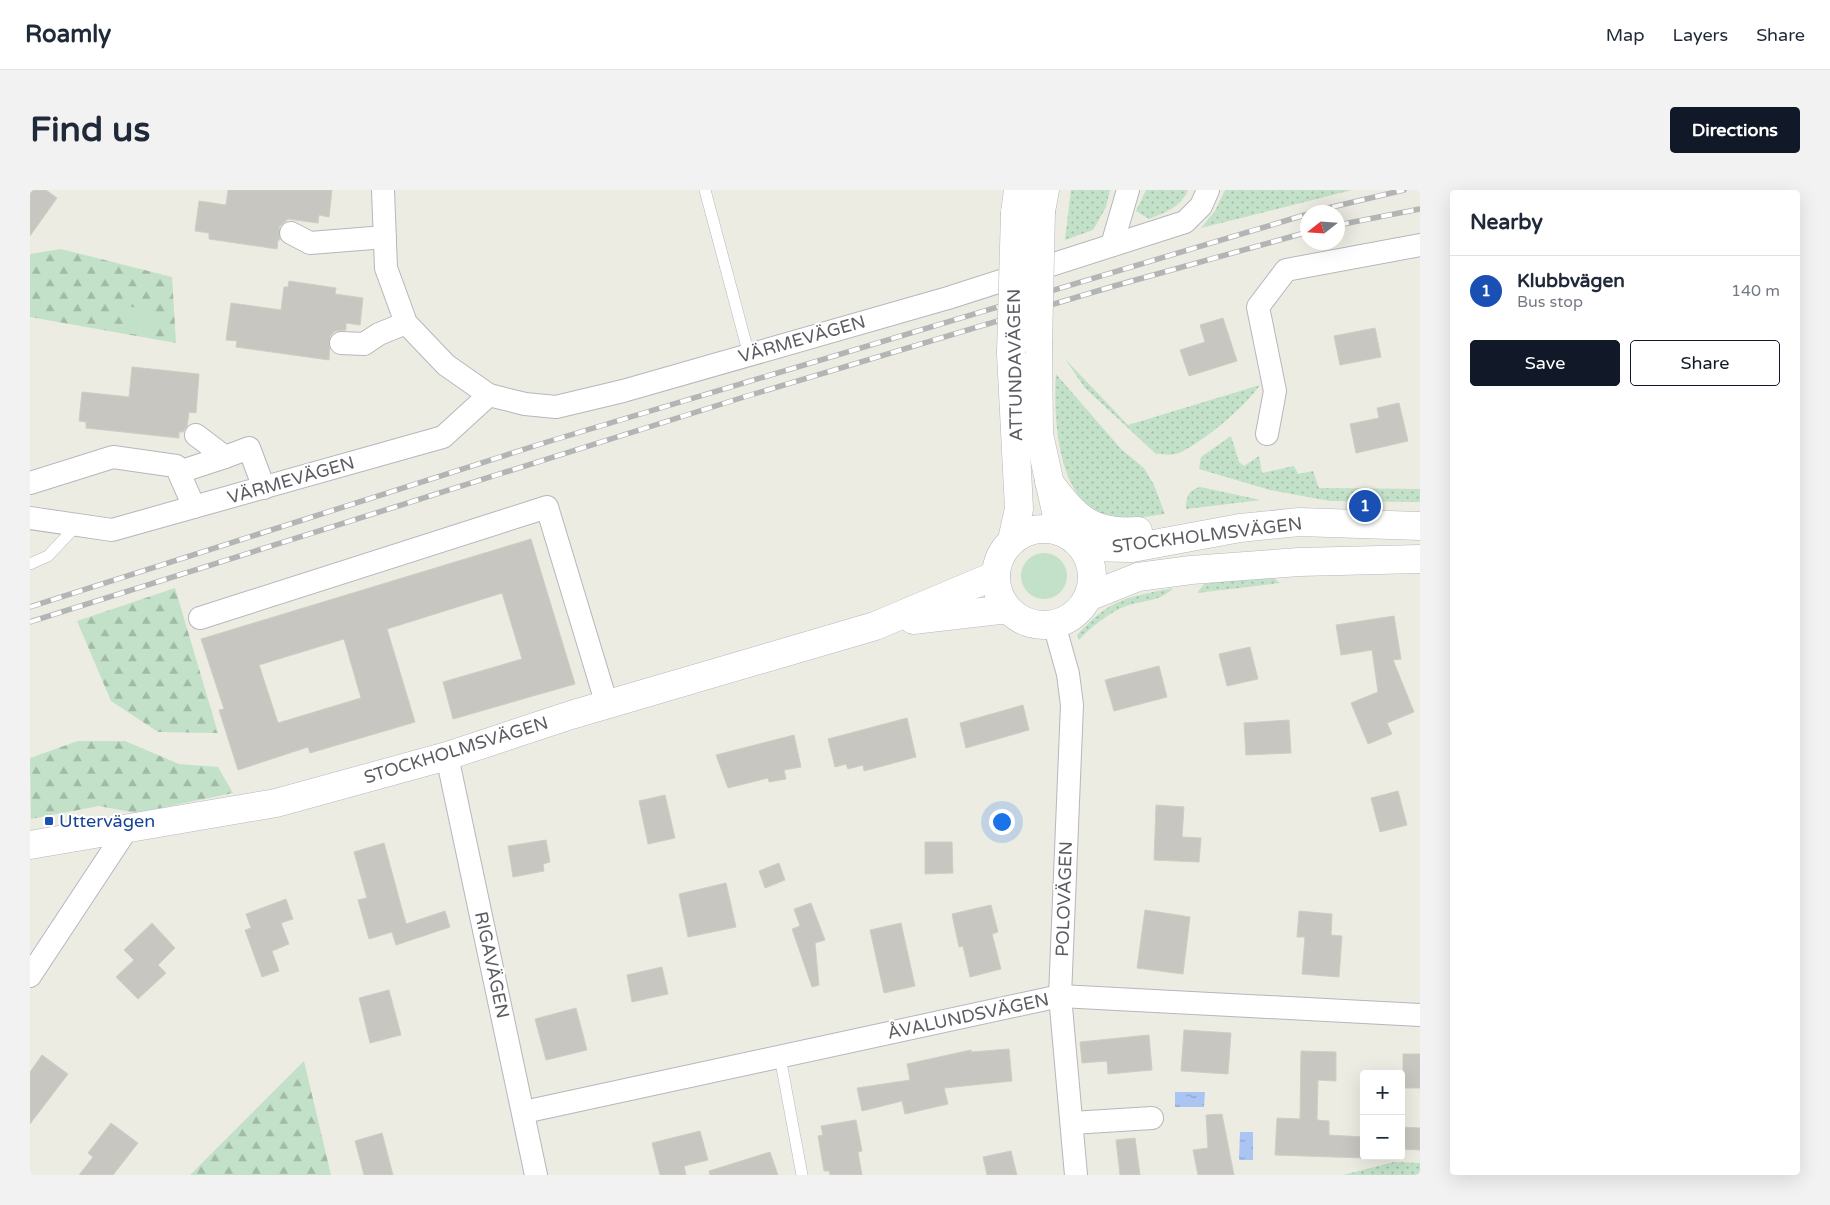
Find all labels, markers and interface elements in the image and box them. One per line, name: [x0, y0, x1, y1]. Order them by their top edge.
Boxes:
text: Roamly: [25, 20, 111, 49]
text: Map: [1606, 24, 1645, 46]
text: Layers: [1673, 24, 1728, 46]
text: Share: [1756, 24, 1805, 46]
button: Directions: [1670, 107, 1800, 153]
text: Find us: [30, 109, 150, 151]
north arrow: [1300, 205, 1345, 250]
text: Nearby: [1470, 210, 1543, 235]
text: Klubbvägen: [1517, 270, 1625, 292]
text: 1: [1481, 281, 1491, 301]
text: 140 m: [1731, 281, 1780, 301]
street label: ATTUNDAVÄGEN: [1003, 288, 1027, 442]
text: Bus stop: [1517, 292, 1583, 312]
street label: VÄRMEVÄGEN: [736, 310, 868, 368]
button: Save: [1470, 340, 1620, 386]
button: Share: [1630, 340, 1780, 386]
street label: VÄRMEVÄGEN: [225, 451, 357, 509]
pin: 1: [1349, 487, 1381, 525]
street label: STOCKHOLMSVÄGEN: [1111, 512, 1303, 558]
street label: STOCKHOLMSVÄGEN: [361, 711, 551, 789]
your location: [989, 809, 1015, 835]
place label: Uttervägen: [59, 810, 155, 832]
marker: Uttervägen: [43, 815, 55, 827]
street label: POLOVÄGEN: [1051, 841, 1077, 957]
street label: RIGAVÄGEN: [470, 910, 514, 1020]
street label: ÅVALUNDSVÄGEN: [885, 988, 1051, 1044]
map controls: [1360, 1070, 1405, 1160]
button: +: [1360, 1070, 1405, 1115]
button: −: [1360, 1115, 1405, 1160]

